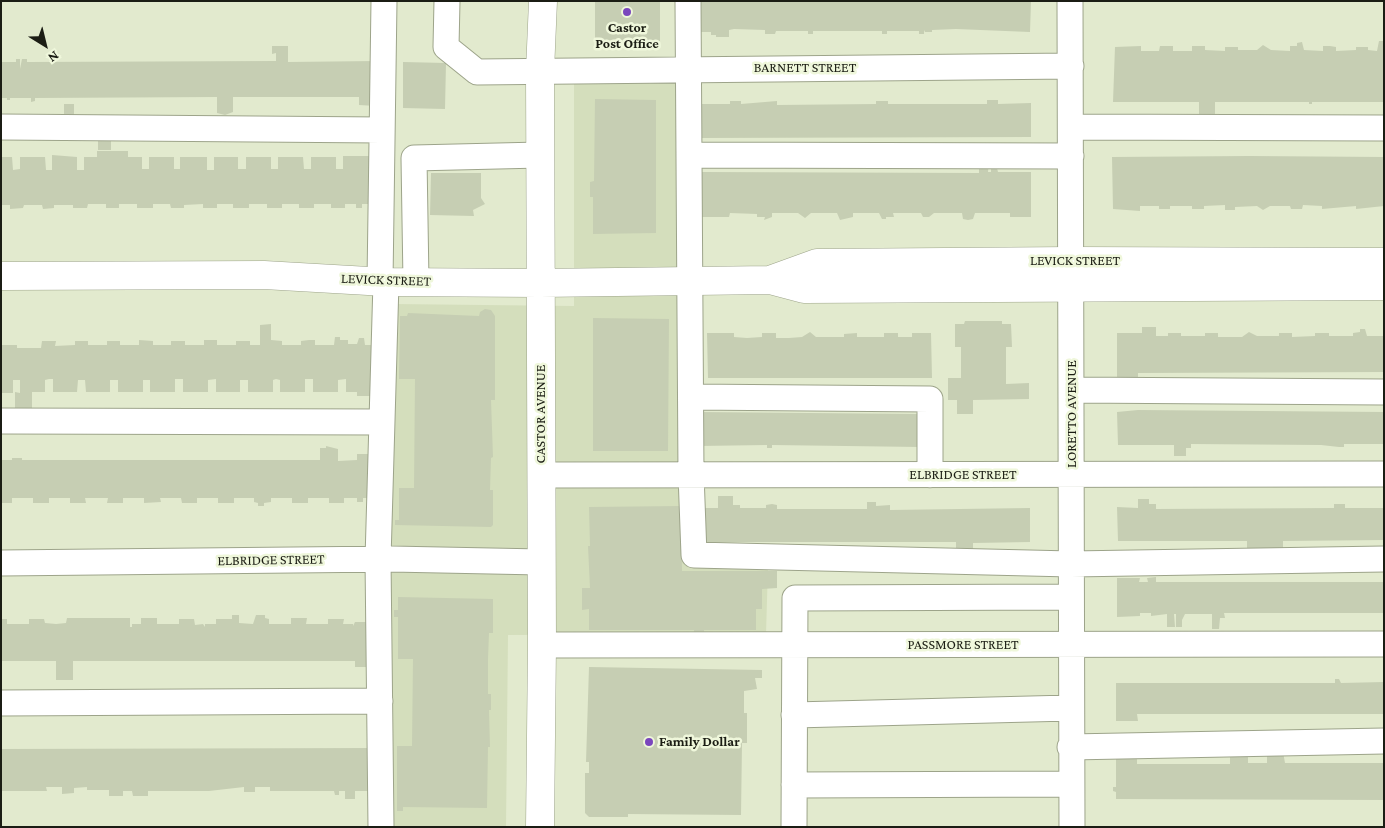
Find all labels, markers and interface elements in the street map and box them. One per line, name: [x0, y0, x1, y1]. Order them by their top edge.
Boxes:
marker: Castor Post Office: [621, 6, 633, 18]
north arrow: [20, 20, 70, 70]
place label: Castor Post Office: [595, 20, 659, 52]
text: N: [45, 48, 62, 66]
street label: BARNETT STREET: [754, 60, 856, 76]
street label: LEVICK STREET: [1030, 253, 1120, 269]
street label: LEVICK STREET: [341, 270, 431, 290]
street label: LORETTO AVENUE: [1064, 360, 1080, 468]
street label: CASTOR AVENUE: [533, 365, 549, 463]
street label: ELBRIDGE STREET: [909, 467, 1017, 483]
street label: ELBRIDGE STREET: [217, 551, 325, 569]
street label: PASSMORE STREET: [907, 637, 1019, 653]
place label: Family Dollar: [659, 734, 740, 750]
marker: Family Dollar: [643, 736, 655, 748]

